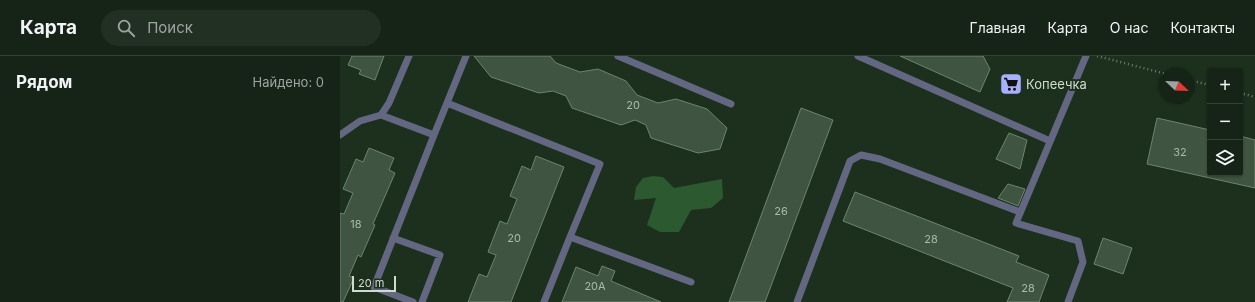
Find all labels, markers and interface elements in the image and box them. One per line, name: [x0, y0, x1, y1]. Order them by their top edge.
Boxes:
search box: [101, 10, 381, 46]
text: Карта: [20, 16, 77, 39]
icon: search: [115, 17, 137, 39]
text: Поиск: [147, 18, 193, 37]
text: Главная: [970, 19, 1025, 36]
text: Карта: [1047, 19, 1088, 36]
text: О нас: [1110, 19, 1148, 36]
text: Контакты: [1170, 19, 1235, 36]
north arrow: [1159, 68, 1195, 104]
map controls: [1207, 68, 1243, 176]
button: +: [1207, 68, 1243, 104]
supermarket icon: Копеечка: [998, 71, 1024, 97]
text: Рядом: [16, 72, 72, 92]
text: Найдено: 0: [253, 74, 324, 90]
place label: Копеечка: [1026, 76, 1087, 92]
house number: 20: [626, 98, 640, 112]
button: −: [1207, 104, 1243, 140]
button: layers: [1207, 140, 1243, 176]
house number: 32: [1173, 145, 1187, 159]
house number: 26: [774, 204, 788, 218]
house number: 18: [350, 217, 362, 231]
house number: 20: [507, 231, 521, 245]
house number: 28: [924, 232, 938, 246]
scale bar: [352, 274, 396, 293]
text: 20 m: [358, 276, 384, 290]
house number: 20А: [584, 279, 606, 293]
house number: 28: [1021, 281, 1035, 295]

